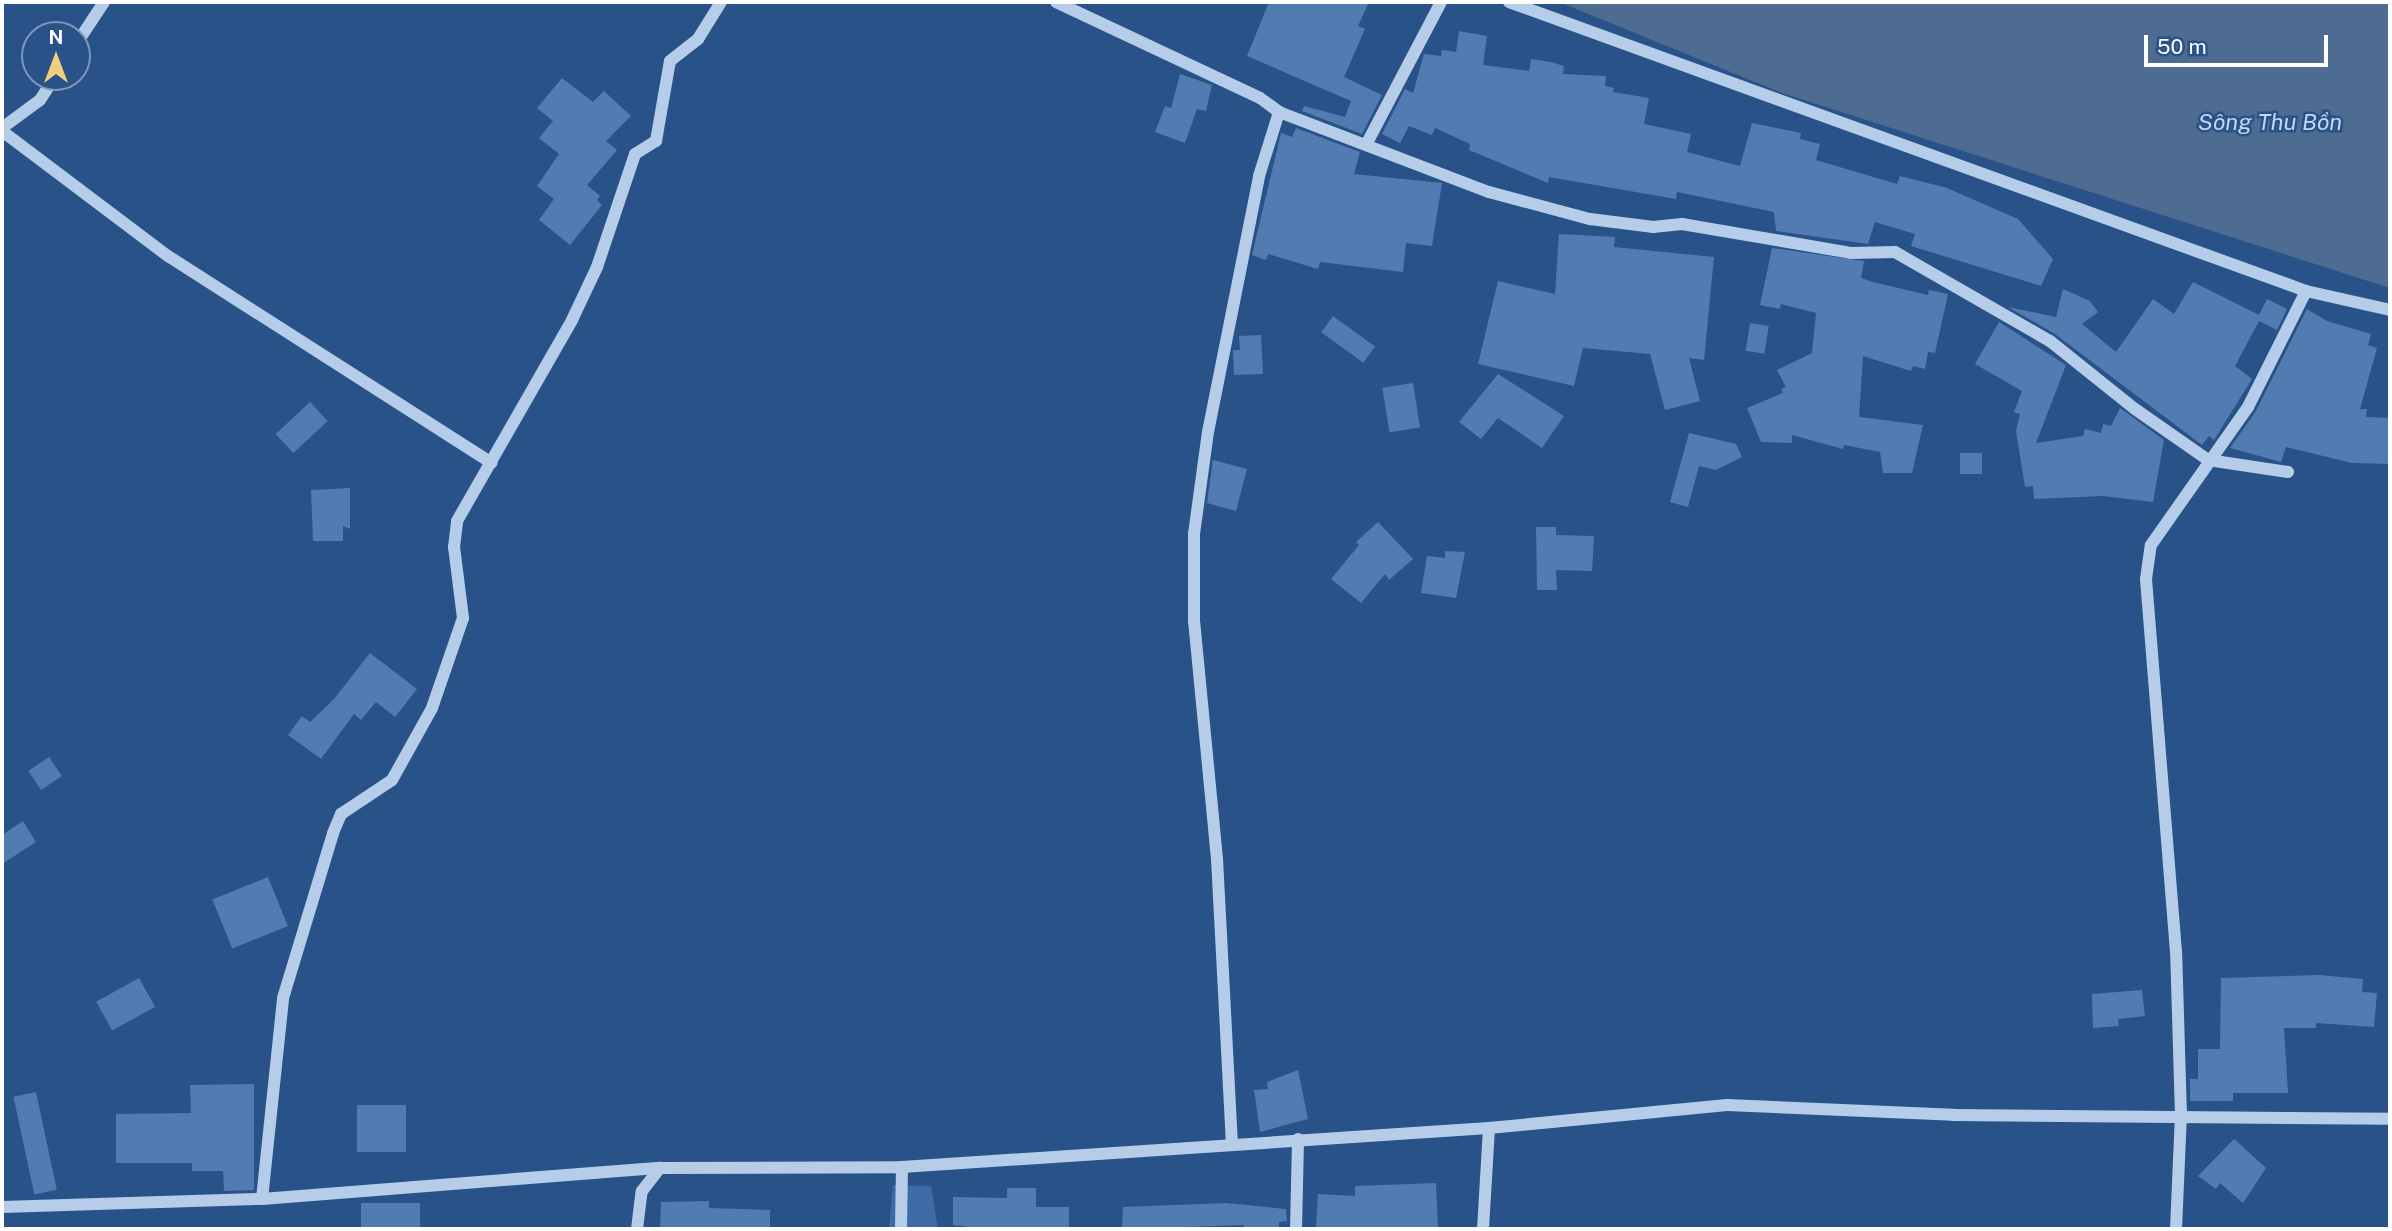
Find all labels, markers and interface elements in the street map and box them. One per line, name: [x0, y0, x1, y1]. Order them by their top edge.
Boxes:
north arrow: [21, 21, 91, 91]
scale bar: [2147, 21, 2331, 65]
text: N: [49, 26, 63, 48]
text: 50 m: [2157, 34, 2207, 59]
water label: Sông Thu Bồn: [2198, 108, 2342, 136]

